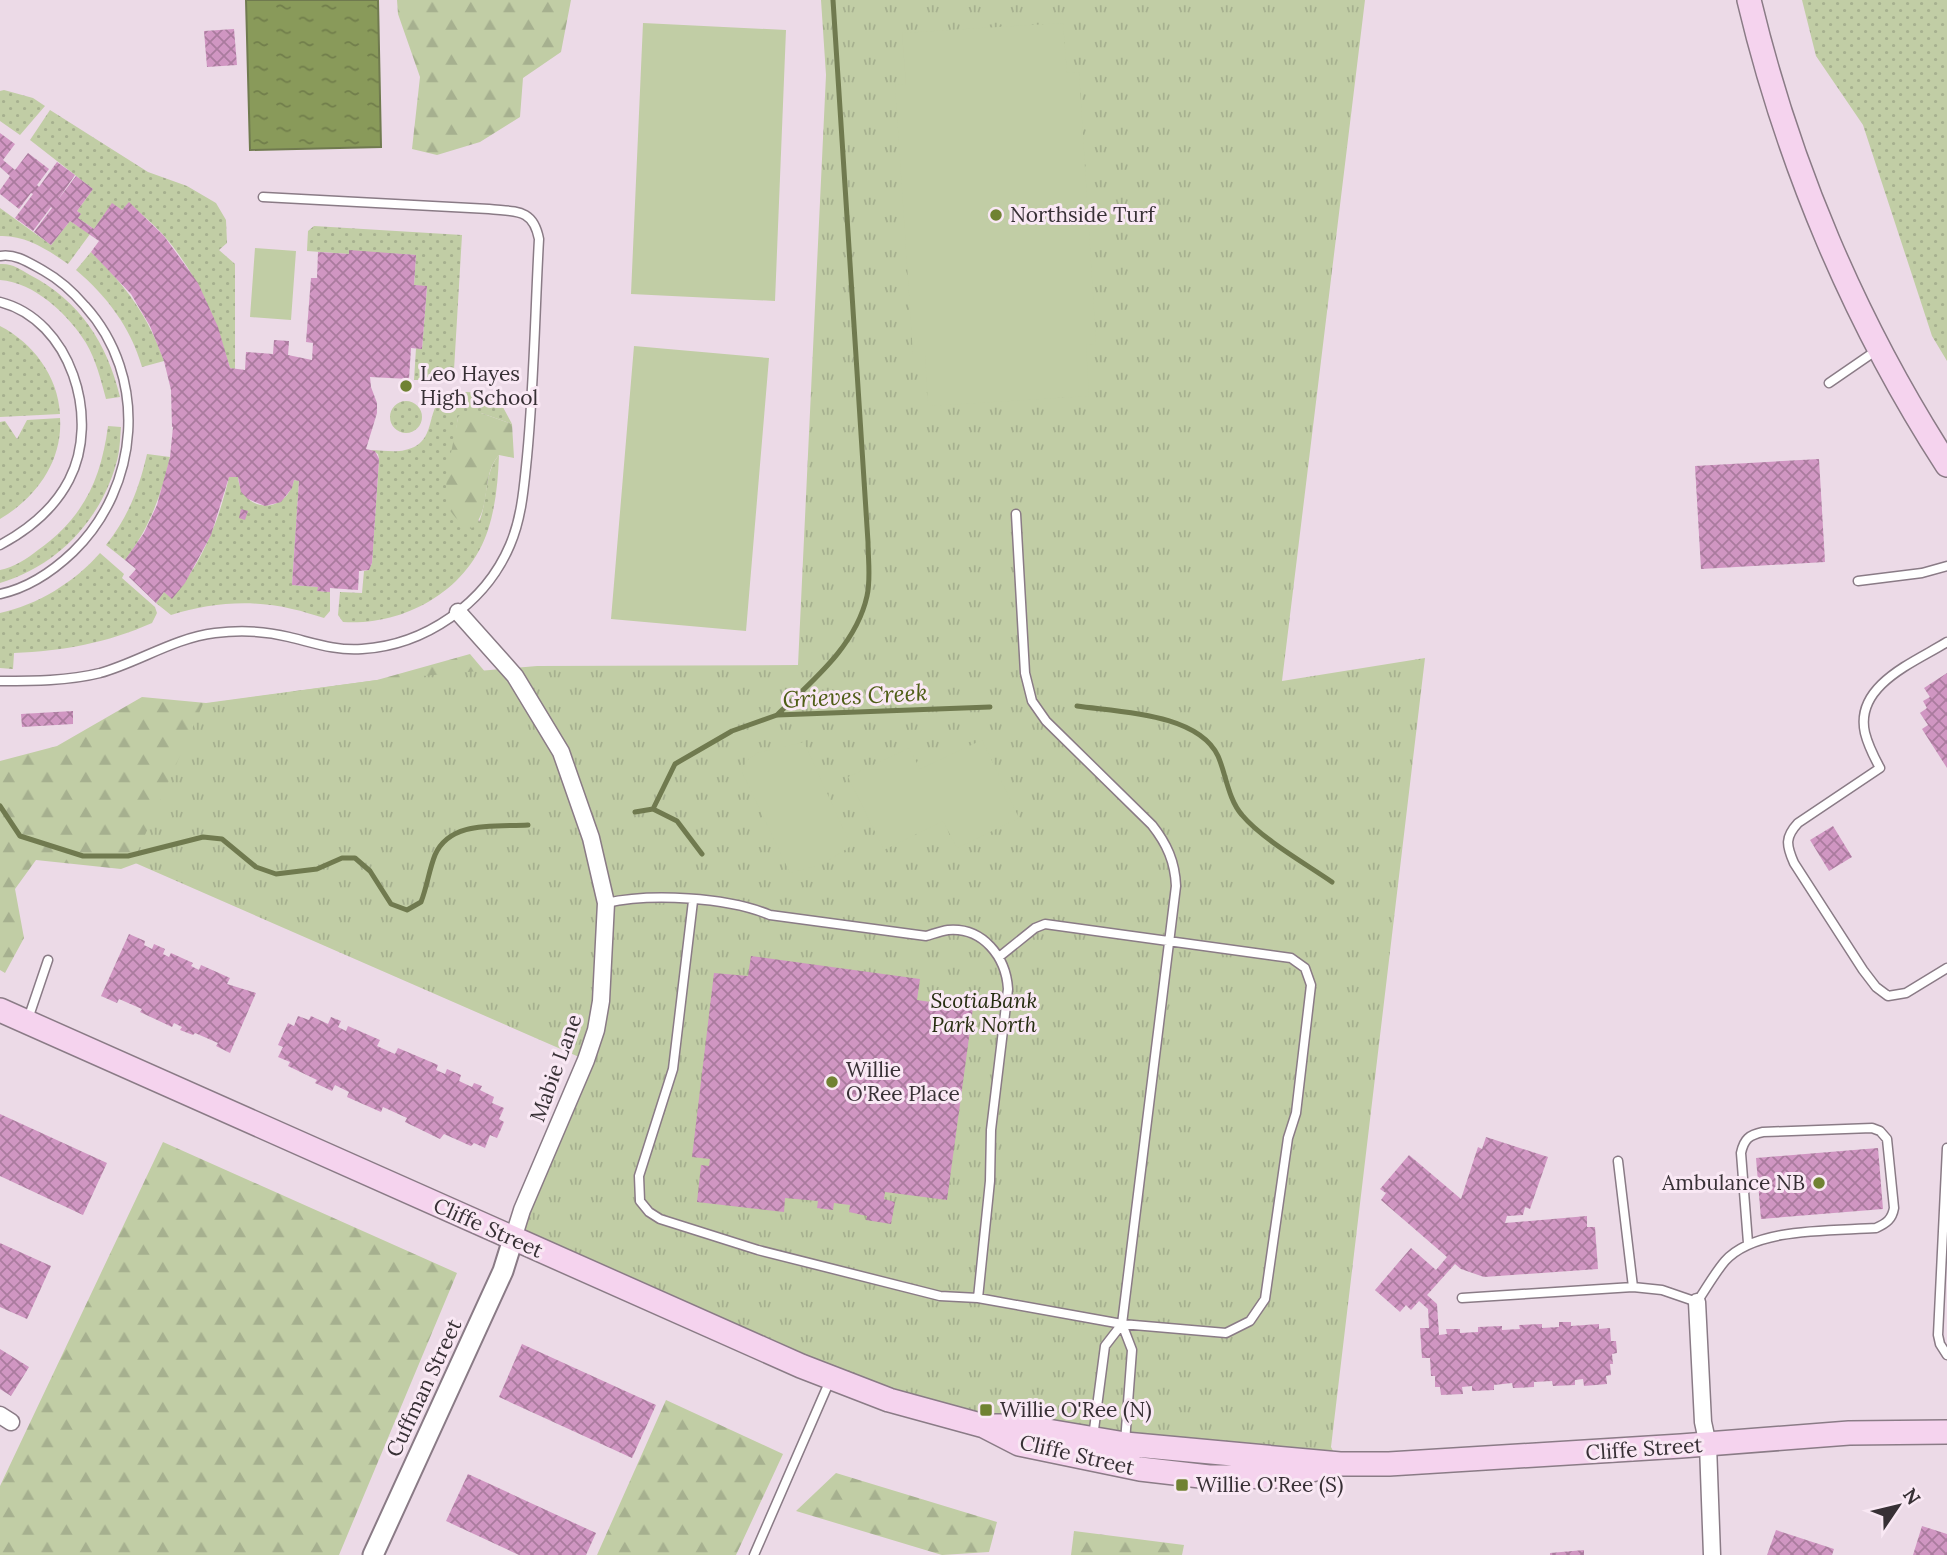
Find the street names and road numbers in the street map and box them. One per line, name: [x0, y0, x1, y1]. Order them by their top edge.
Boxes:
street label: Mabie Lane: [524, 1010, 587, 1125]
street label: Cliffe Street: [429, 1191, 548, 1264]
street label: Cuffman Street: [380, 1314, 468, 1461]
street label: Cliffe Street: [1017, 1428, 1138, 1481]
street label: Cliffe Street: [1585, 1431, 1704, 1466]

